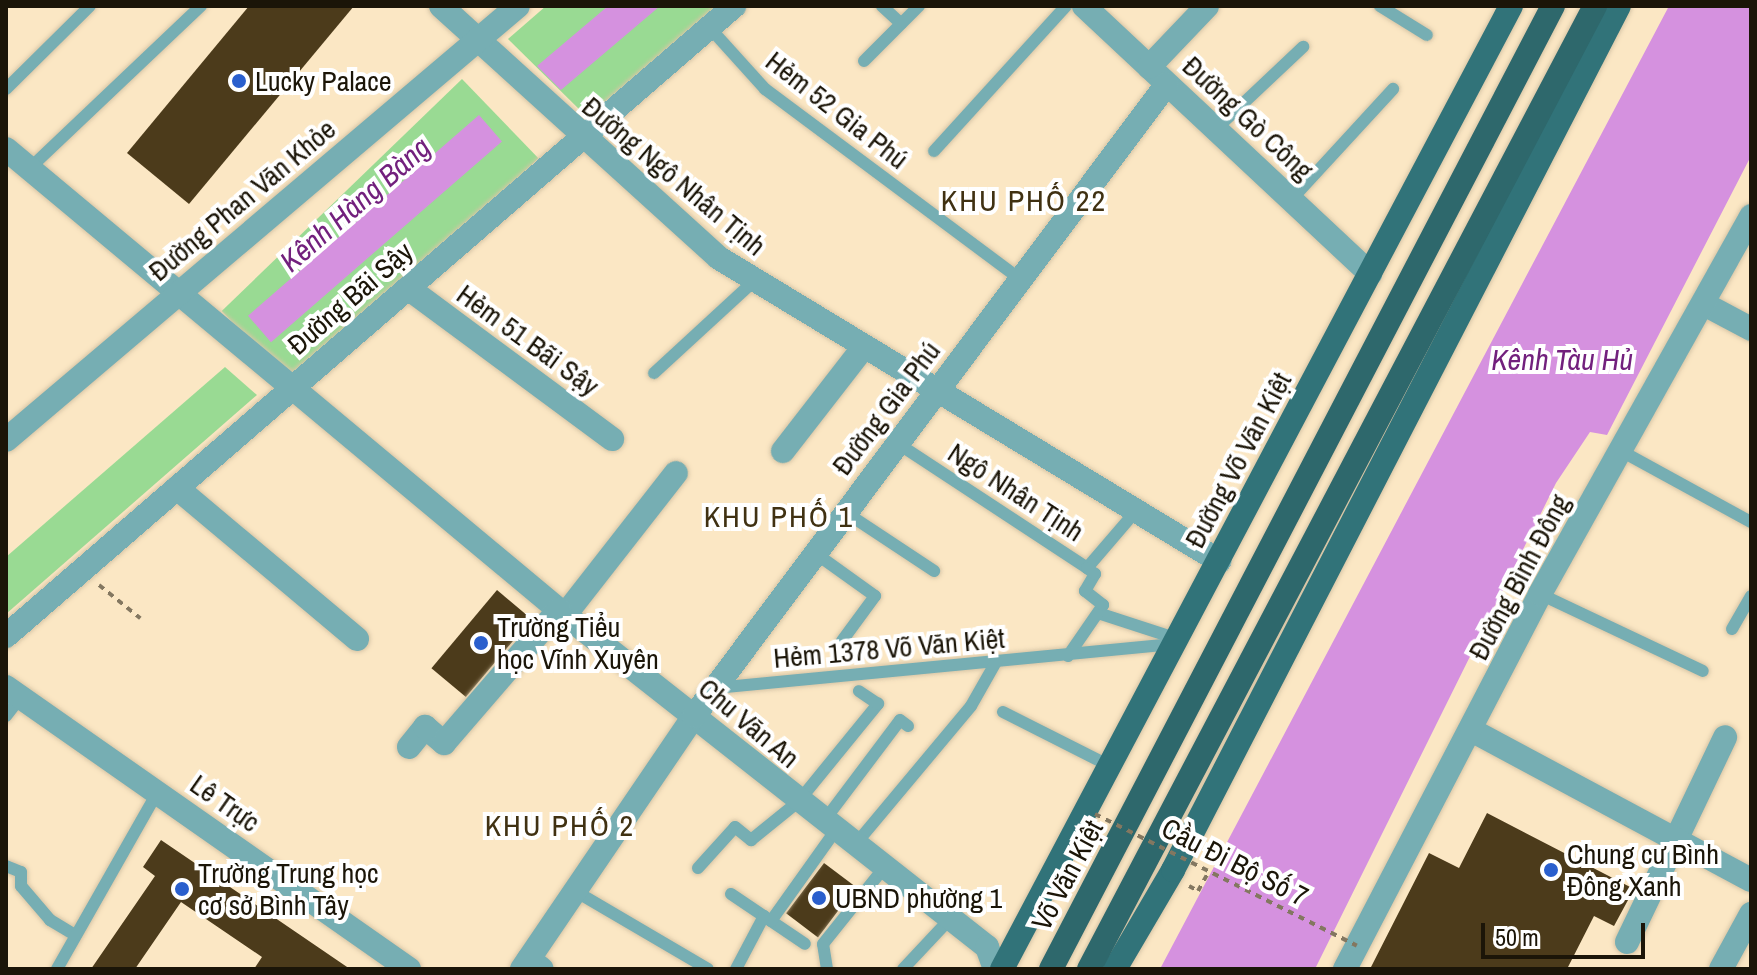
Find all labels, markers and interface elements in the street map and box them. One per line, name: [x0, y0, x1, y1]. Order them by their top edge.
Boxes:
street label: Hẻm 52 Gia Phú: [759, 44, 915, 176]
street label: Đường Gò Công: [1176, 49, 1320, 187]
place label: Lucky Palace: [255, 64, 392, 98]
marker: Lucky Palace: [230, 72, 248, 90]
street label: Đường Ngô Nhân Tịnh: [575, 89, 773, 263]
street label: Đường Phan Văn Khỏe: [142, 112, 342, 288]
water label: Kênh Hàng Bàng: [272, 129, 438, 279]
district label: KHU PHỐ 22: [941, 182, 1107, 218]
street label: Đường Bãi Sậy: [281, 235, 419, 361]
street label: Hẻm 51 Bãi Sậy: [450, 277, 606, 403]
street label: Đường Gia Phú: [825, 335, 947, 481]
water label: Kênh Tàu Hủ: [1491, 341, 1633, 377]
street label: Đường Võ Văn Kiệt: [1178, 367, 1298, 553]
street label: Ngô Nhân Tịnh: [942, 436, 1090, 548]
street label: Đường Bình Đông: [1461, 489, 1577, 665]
district label: KHU PHỐ 1: [704, 498, 854, 534]
place label: Trường Tiểu học Vĩnh Xuyên: [497, 610, 659, 676]
street label: Hẻm 1378 Võ Văn Kiệt: [772, 621, 1006, 675]
marker: Trường Tiểu học Vĩnh Xuyên: [472, 634, 490, 652]
street label: Chu Văn An: [691, 671, 807, 775]
street label: Lê Trực: [184, 767, 266, 839]
district label: KHU PHỐ 2: [485, 807, 635, 843]
street label: Cầu Đi Bộ Số 7: [1156, 811, 1314, 913]
street label: Võ Văn Kiệt: [1024, 814, 1110, 936]
place label: Chung cư Bình Đông Xanh: [1567, 837, 1719, 903]
place label: Trường Trung học cơ sở Bình Tây: [198, 856, 379, 922]
marker: Chung cư Bình Đông Xanh: [1542, 861, 1560, 879]
marker: Trường Trung học cơ sở Bình Tây: [173, 880, 191, 898]
place label: UBND phường 1: [835, 881, 1002, 915]
marker: UBND phường 1: [810, 889, 828, 907]
scale bar: [1485, 907, 1649, 957]
text: 50 m: [1495, 921, 1539, 953]

